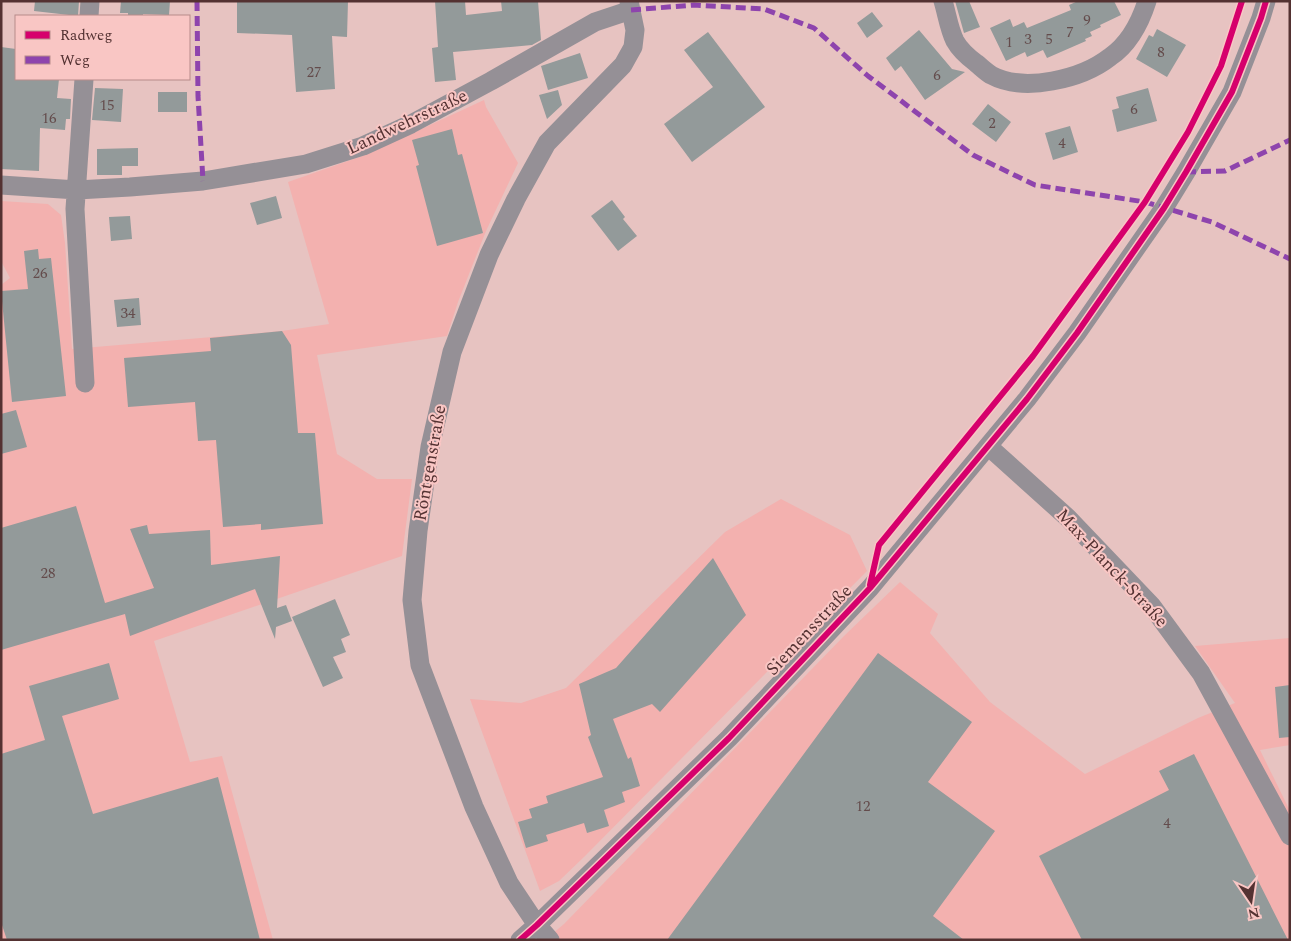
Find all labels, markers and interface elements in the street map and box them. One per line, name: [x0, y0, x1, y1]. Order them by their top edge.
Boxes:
house number: 9: [1083, 9, 1091, 32]
legend: [15, 15, 190, 80]
house number: 7: [1066, 21, 1074, 44]
text: Radweg: [60, 24, 113, 47]
house number: 3: [1024, 28, 1032, 51]
house number: 5: [1045, 28, 1053, 51]
house number: 1: [1005, 31, 1013, 54]
house number: 8: [1157, 41, 1165, 64]
text: Weg: [60, 49, 90, 72]
house number: 27: [306, 61, 322, 84]
house number: 6: [933, 64, 941, 87]
street label: Landwehrstraße: [342, 82, 472, 162]
house number: 15: [99, 94, 115, 117]
house number: 6: [1130, 98, 1138, 121]
house number: 16: [41, 107, 57, 130]
house number: 2: [988, 112, 996, 135]
house number: 4: [1058, 132, 1066, 155]
house number: 26: [32, 262, 48, 285]
house number: 34: [120, 302, 136, 325]
street label: Röntgenstraße: [407, 403, 453, 523]
street label: Max-Planck-Straße: [1050, 502, 1174, 634]
house number: 28: [40, 562, 56, 585]
street label: Siemensstraße: [760, 578, 858, 682]
house number: 12: [855, 795, 871, 818]
house number: 4: [1163, 812, 1171, 835]
north arrow: [1226, 876, 1276, 926]
text: N: [1246, 902, 1262, 925]

